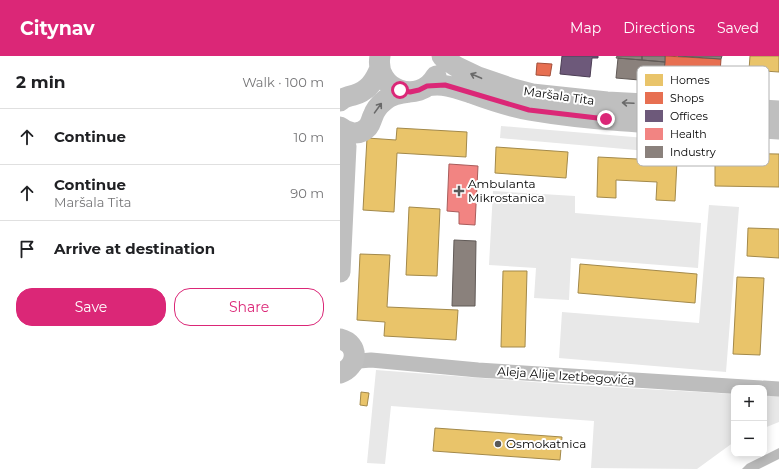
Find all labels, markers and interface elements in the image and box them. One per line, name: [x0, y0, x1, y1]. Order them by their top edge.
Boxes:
text: Citynav: [20, 17, 95, 40]
text: Map: [570, 19, 601, 37]
text: Directions: [623, 19, 695, 37]
text: Saved: [717, 19, 759, 37]
legend: [637, 66, 769, 166]
one-way arrow: [470, 71, 482, 79]
text: 2 min: [16, 72, 66, 92]
text: Homes: [670, 73, 710, 87]
text: Walk · 100 m: [242, 74, 324, 90]
route start: [391, 81, 409, 99]
street label: Maršala Tita: [523, 83, 595, 108]
text: Shops: [670, 91, 705, 105]
one-way arrow: [622, 99, 635, 107]
one-way arrow: [374, 103, 382, 114]
text: Offices: [670, 109, 708, 123]
route end: [597, 110, 615, 128]
icon: ahead: [16, 126, 38, 148]
text: Continue: [54, 127, 126, 146]
text: Health: [670, 127, 707, 141]
text: 10 m: [294, 129, 324, 145]
text: Industry: [670, 145, 716, 159]
text: Continue: [54, 175, 126, 194]
place label: Ambulanta Mikrostanica: [468, 176, 545, 205]
icon: ahead: [16, 182, 38, 204]
text: 90 m: [290, 185, 324, 201]
marker: Ambulanta Mikrostanica: [453, 185, 465, 197]
text: Maršala Tita: [54, 194, 131, 210]
icon: arrive: [16, 238, 38, 260]
text: Arrive at destination: [54, 239, 215, 258]
button: Save: [16, 288, 166, 326]
button: Share: [174, 288, 324, 326]
street label: Aleja Alije Izetbegovića: [497, 363, 635, 388]
map controls: [731, 385, 767, 457]
button: +: [731, 385, 767, 421]
button: −: [731, 421, 767, 457]
place label: Osmokatnica: [506, 436, 586, 451]
marker: Osmokatnica: [493, 439, 503, 449]

